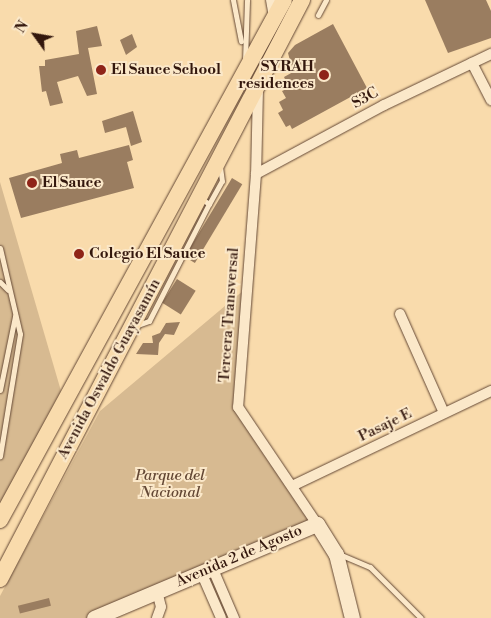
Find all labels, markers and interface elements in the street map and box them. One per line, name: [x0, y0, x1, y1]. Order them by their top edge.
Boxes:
north arrow: [10, 10, 60, 60]
text: N: [12, 18, 33, 37]
place label: SYRAH residences: [238, 57, 314, 92]
place label: El Sauce School: [111, 61, 221, 79]
marker: El Sauce School: [95, 64, 107, 76]
marker: SYRAH residences: [318, 69, 330, 81]
street label: S3C: [349, 84, 381, 112]
place label: El Sauce: [42, 174, 101, 192]
marker: El Sauce: [26, 177, 38, 189]
place label: Colegio El Sauce: [89, 245, 205, 263]
street label: Tercera Transversal: [215, 247, 243, 383]
marker: Colegio El Sauce: [73, 248, 85, 260]
street label: Avenida Oswaldo Guayasamín: [54, 276, 164, 462]
street label: Pasaje E: [355, 404, 415, 446]
park label: Parque del Nacional: [135, 466, 205, 501]
street label: Avenida 2 de Agosto: [173, 521, 305, 591]

